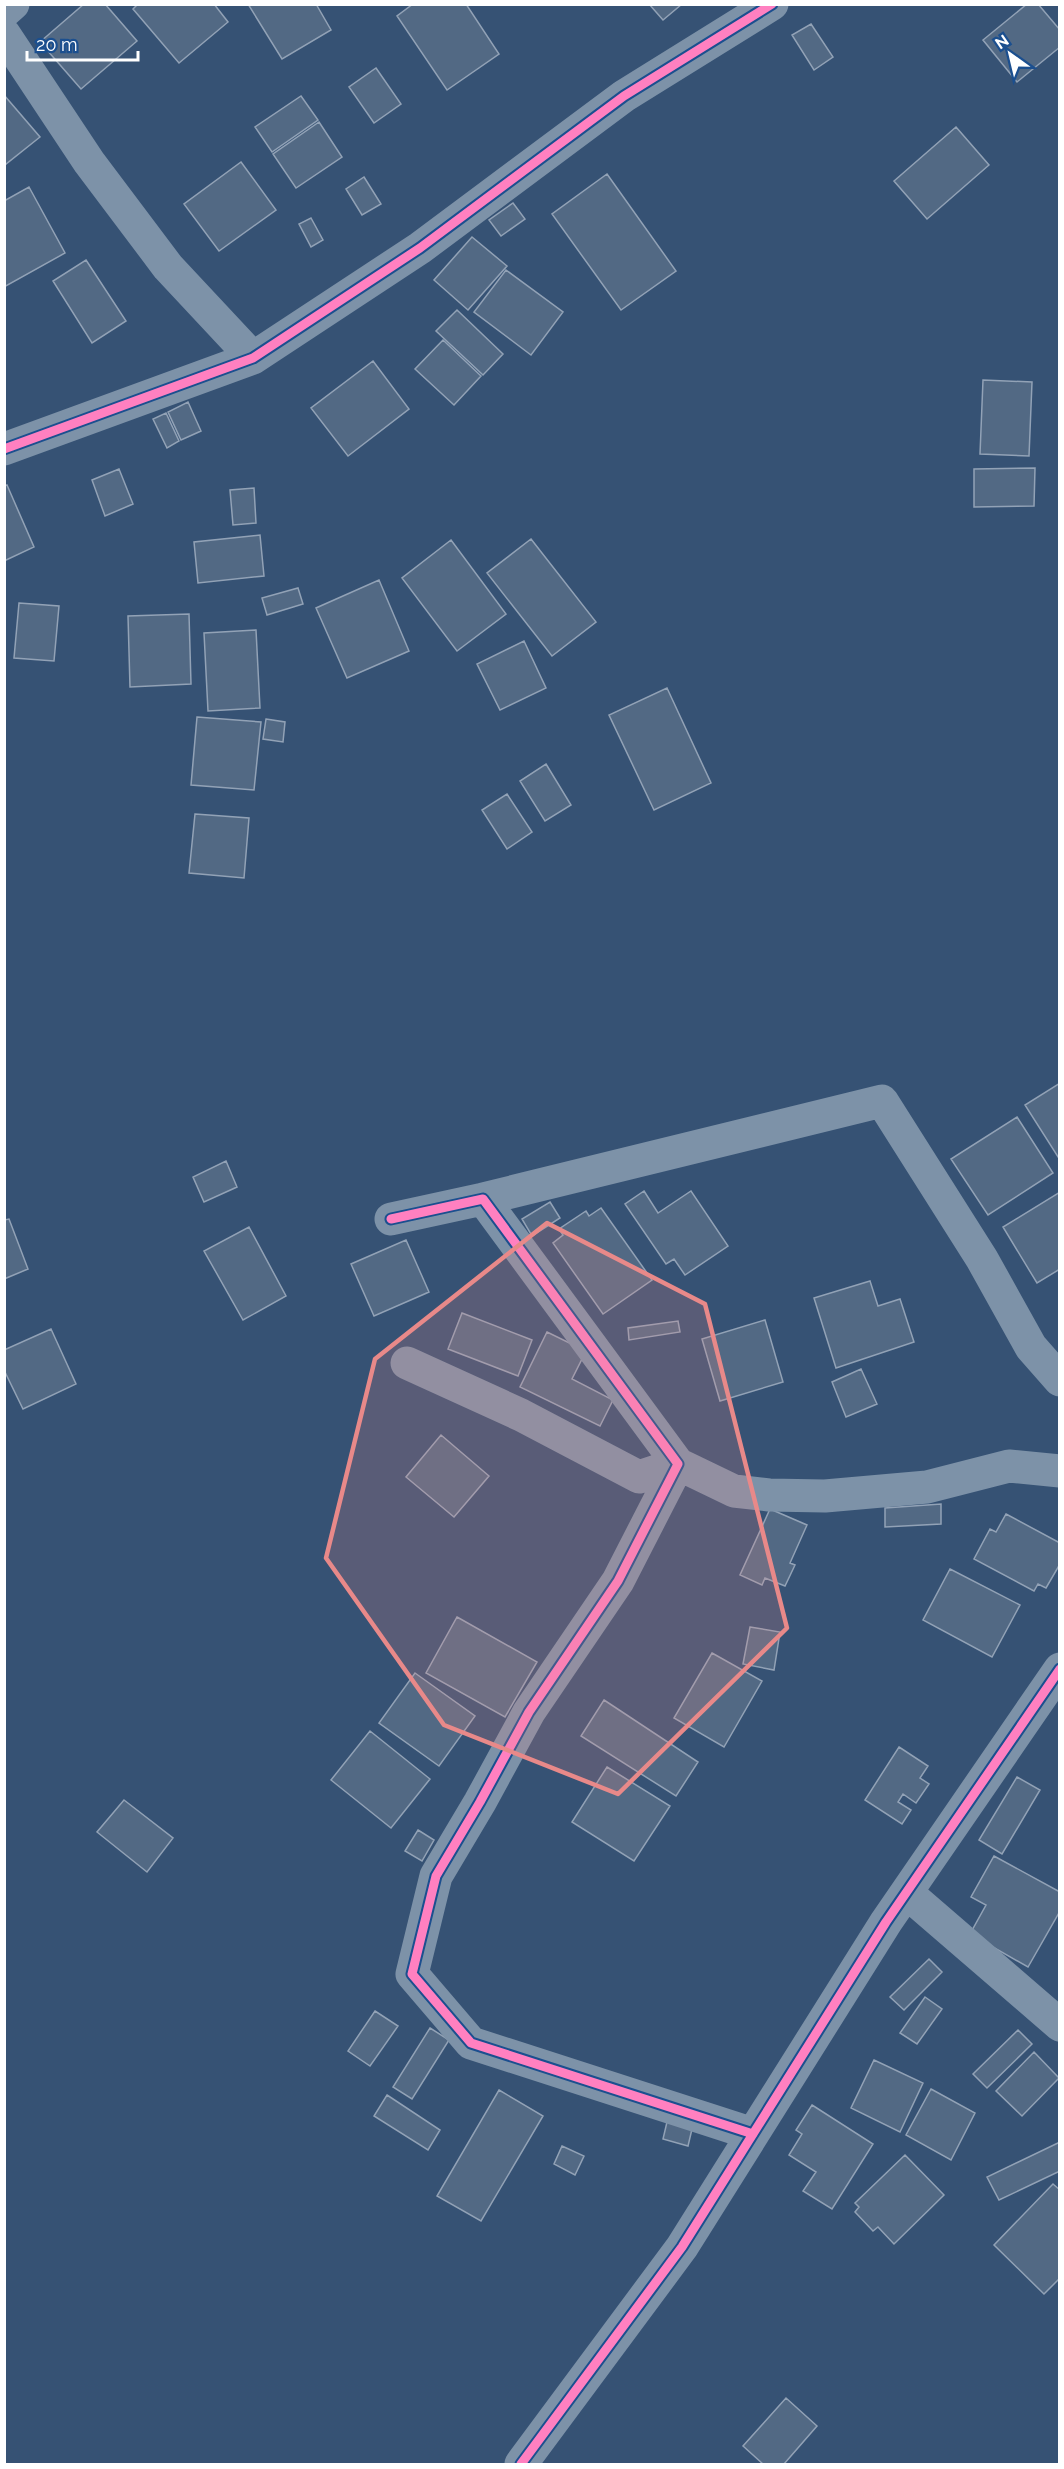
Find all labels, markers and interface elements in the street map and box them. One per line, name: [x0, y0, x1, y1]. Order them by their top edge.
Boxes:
scale bar: [27, 24, 138, 62]
north arrow: [980, 24, 1040, 84]
text: N: [992, 31, 1012, 53]
text: 20 m: [36, 34, 78, 55]

